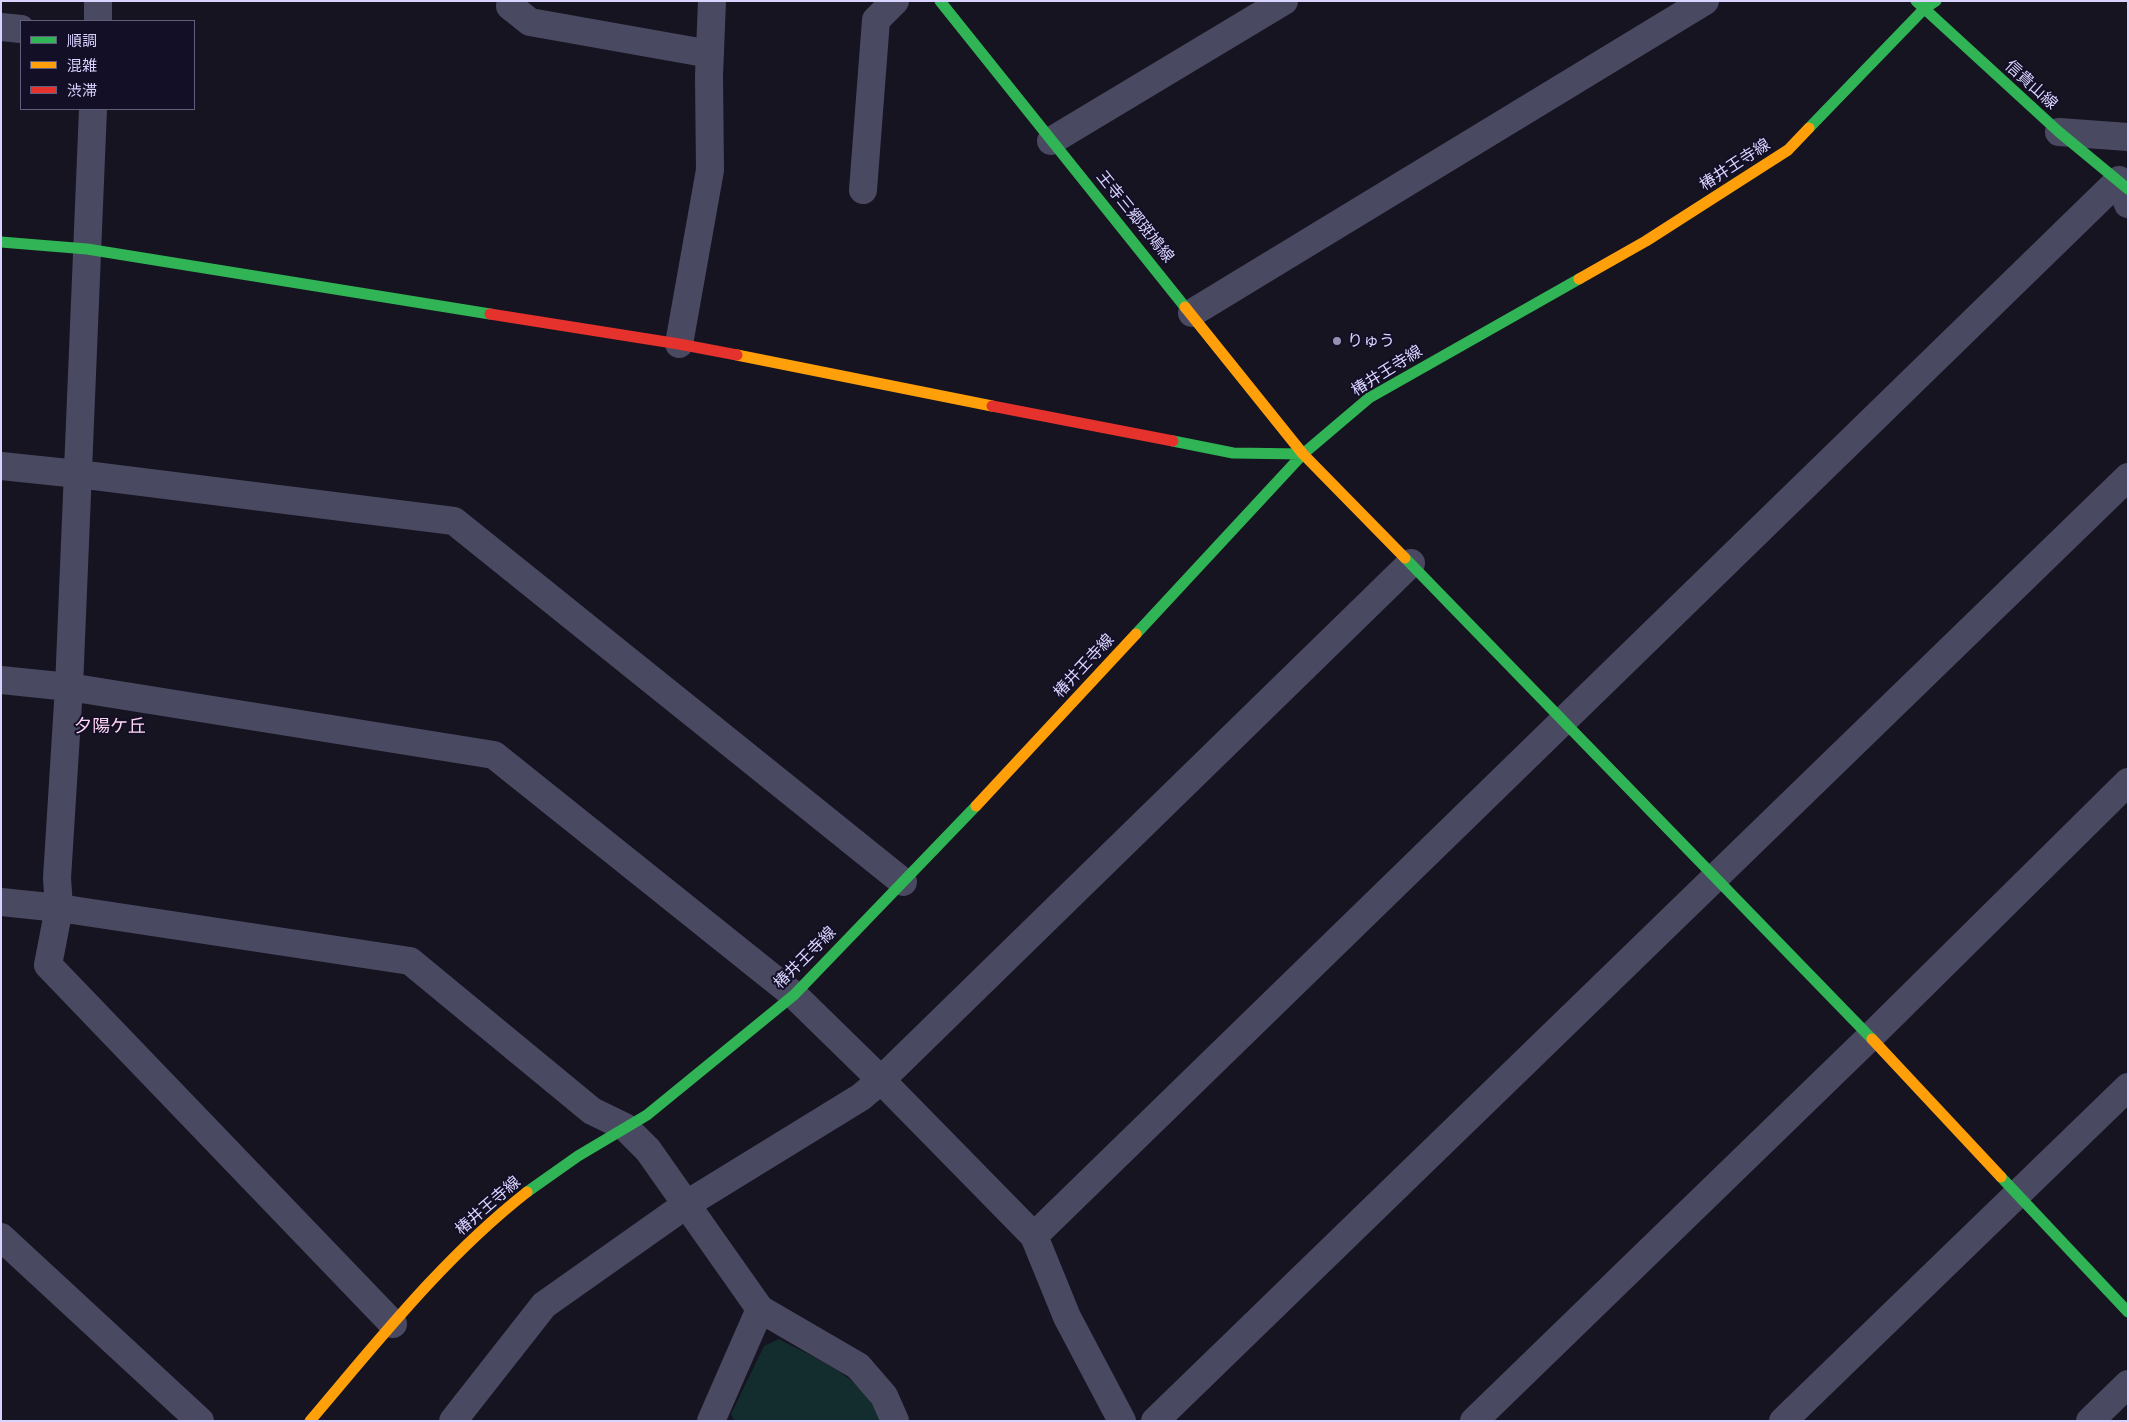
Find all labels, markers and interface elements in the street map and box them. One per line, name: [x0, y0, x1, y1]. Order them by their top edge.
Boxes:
legend: [20, 20, 195, 110]
text: 順調: [67, 32, 97, 50]
street label: 信貴山線: [2001, 56, 2061, 114]
text: 混雑: [67, 57, 97, 75]
text: 渋滞: [67, 82, 97, 100]
street label: 椿井王寺線: [1696, 135, 1774, 195]
street label: 王寺三郷斑鳩線: [1092, 167, 1178, 267]
place label: りゅう: [1347, 331, 1395, 351]
marker: りゅう: [1331, 335, 1343, 347]
street label: 椿井王寺線: [1348, 342, 1426, 400]
street label: 椿井王寺線: [1050, 630, 1118, 702]
district label: 夕陽ケ丘: [74, 716, 146, 738]
street label: 椿井王寺線: [770, 923, 840, 993]
street label: 椿井王寺線: [452, 1173, 524, 1239]

